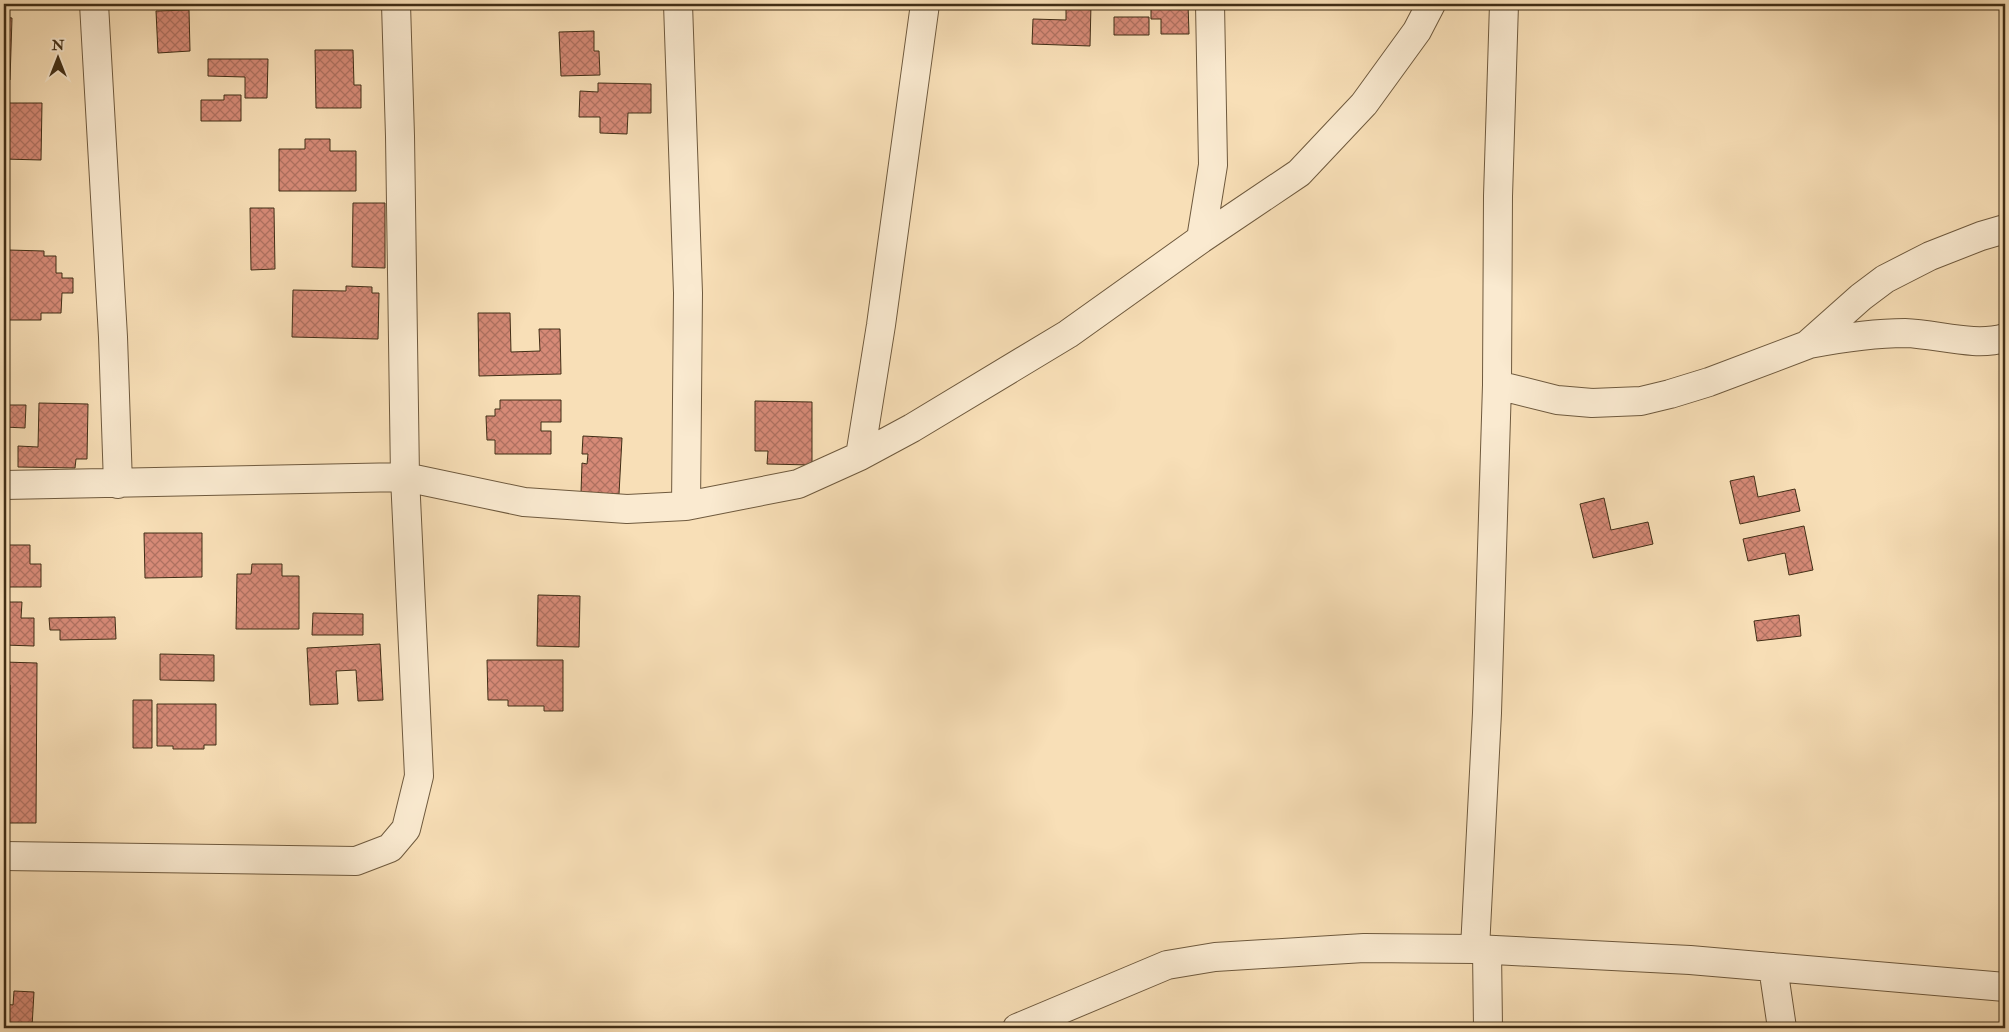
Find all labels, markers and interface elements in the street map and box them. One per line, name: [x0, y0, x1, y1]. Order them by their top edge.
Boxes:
north arrow: [32, 32, 82, 82]
text: N: [51, 37, 65, 54]

